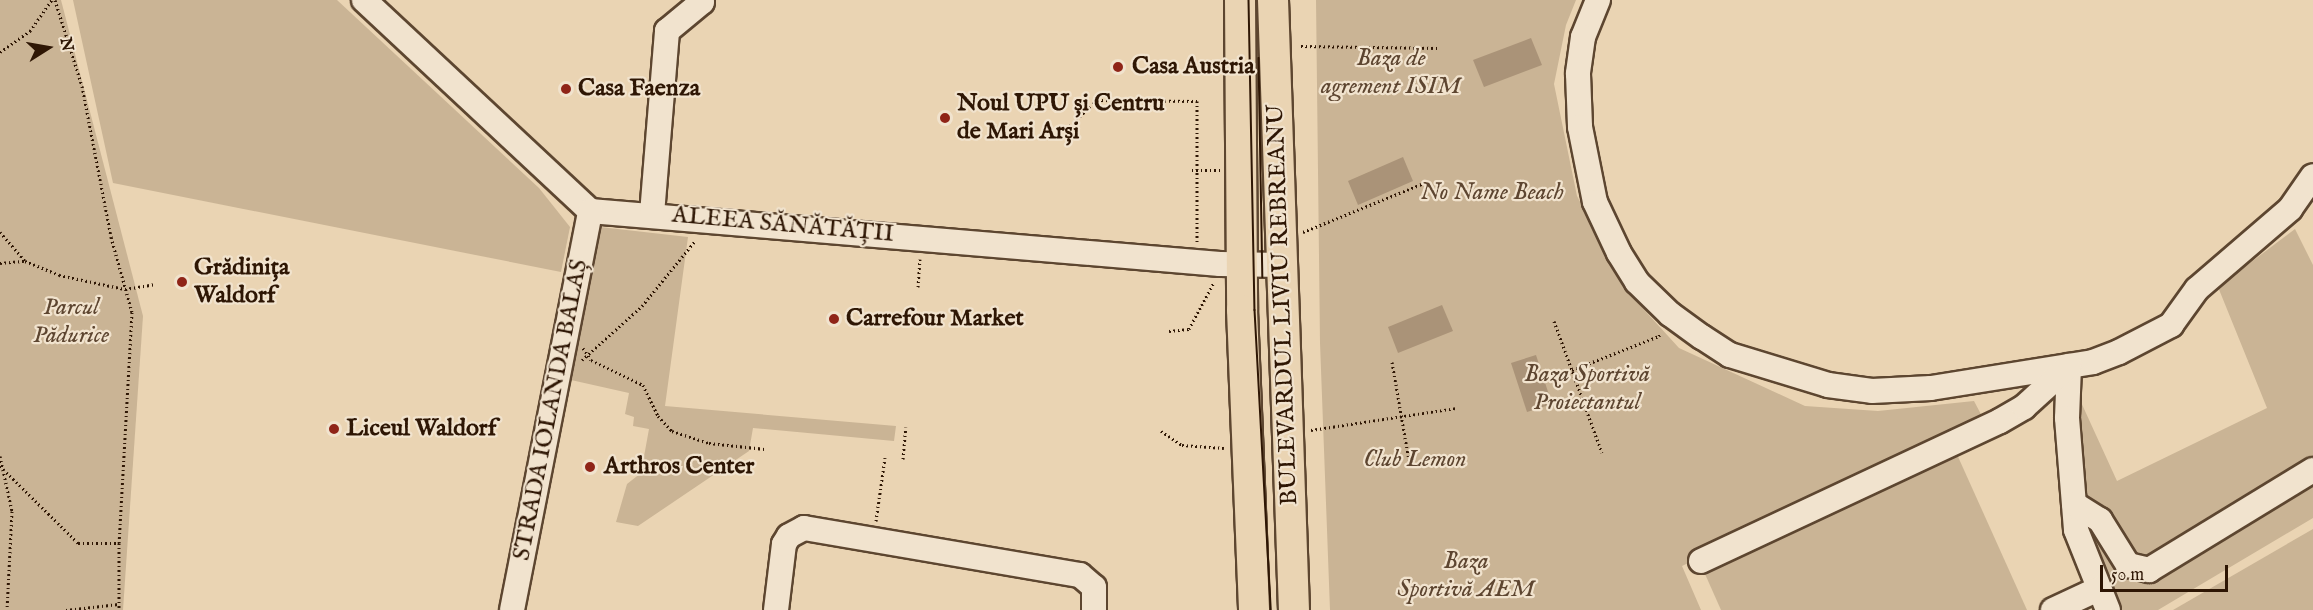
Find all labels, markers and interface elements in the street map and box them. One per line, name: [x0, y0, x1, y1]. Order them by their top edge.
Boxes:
north arrow: [18, 18, 78, 78]
text: N: [55, 36, 77, 53]
park label: Baza de agrement ISIM: [1321, 45, 1461, 101]
place label: Casa Austria: [1132, 53, 1255, 81]
marker: Casa Austria: [1109, 58, 1127, 76]
place label: Casa Faenza: [578, 75, 700, 103]
marker: Casa Faenza: [559, 82, 573, 96]
place label: Noul UPU și Centru de Mari Arși: [957, 90, 1164, 146]
street label: BULEVARDUL LIVIU REBREANU: [1262, 104, 1304, 506]
marker: Noul UPU și Centru de Mari Arși: [938, 111, 952, 125]
park label: No Name Beach: [1420, 179, 1564, 207]
street label: ALEEA SĂNĂTĂȚII: [671, 201, 895, 249]
place label: Grădinița Waldorf: [194, 254, 289, 310]
street label: STRADA IOLANDA BALAȘ: [508, 257, 594, 563]
marker: Grădinița Waldorf: [175, 275, 189, 289]
park label: Parcul Pădurice: [33, 294, 109, 350]
place label: Carrefour Market: [846, 305, 1024, 333]
marker: Carrefour Market: [827, 312, 841, 326]
park label: Baza Sportivă Proiectantul: [1524, 361, 1650, 417]
place label: Liceul Waldorf: [346, 415, 496, 443]
marker: Liceul Waldorf: [327, 422, 341, 436]
park label: Club Lemon: [1363, 446, 1467, 474]
place label: Arthros Center: [604, 453, 754, 481]
marker: Arthros Center: [581, 458, 599, 476]
park label: Baza Sportivă AEM: [1397, 548, 1535, 604]
scale bar: [2103, 553, 2230, 591]
text: 50 m: [2111, 564, 2144, 587]

